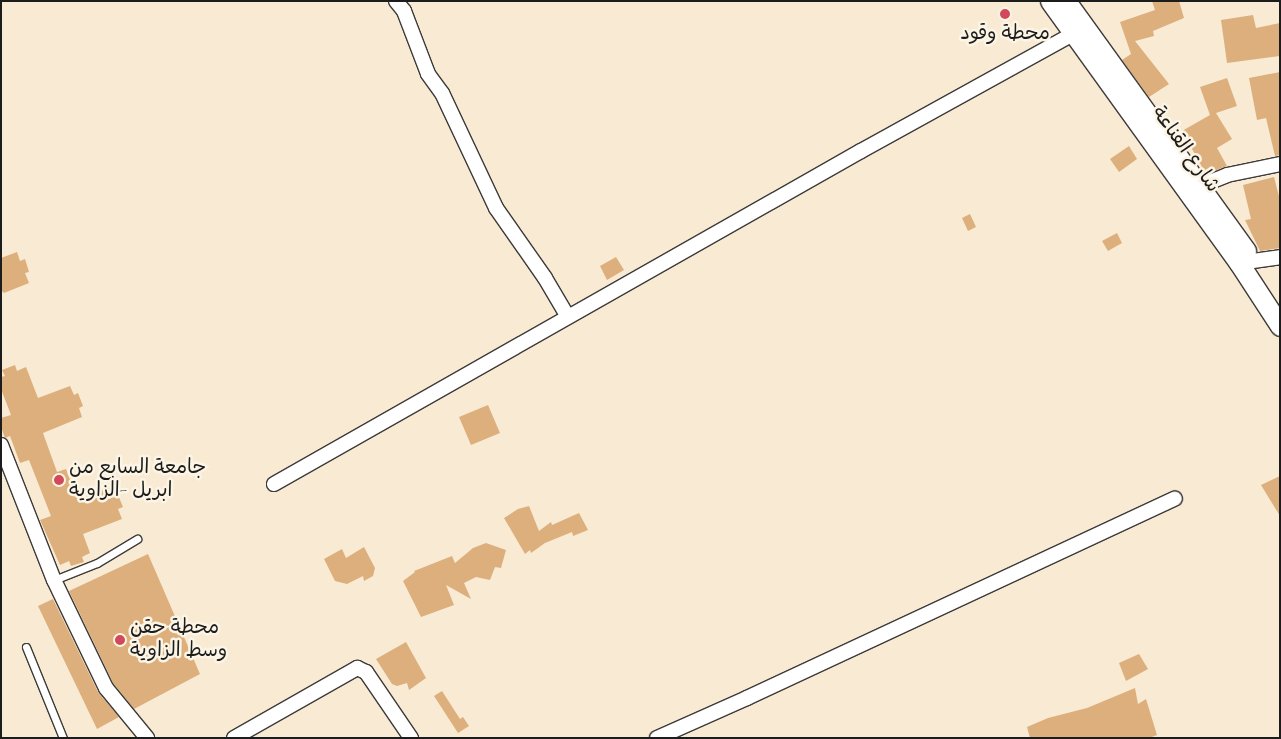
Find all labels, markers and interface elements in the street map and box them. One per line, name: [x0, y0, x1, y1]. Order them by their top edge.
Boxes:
marker: محطة وقود: [999, 8, 1011, 20]
place label: محطة وقود: [960, 22, 1050, 46]
street label: شارع القناعة: [1146, 102, 1224, 198]
place label: جامعة السابع من ابريل -الزاوية: [69, 456, 206, 503]
marker: جامعة السابع من ابريل -الزاوية: [53, 474, 65, 486]
place label: محطة حقن وسط الزاوية: [130, 616, 227, 663]
marker: محطة حقن وسط الزاوية: [114, 634, 126, 646]

